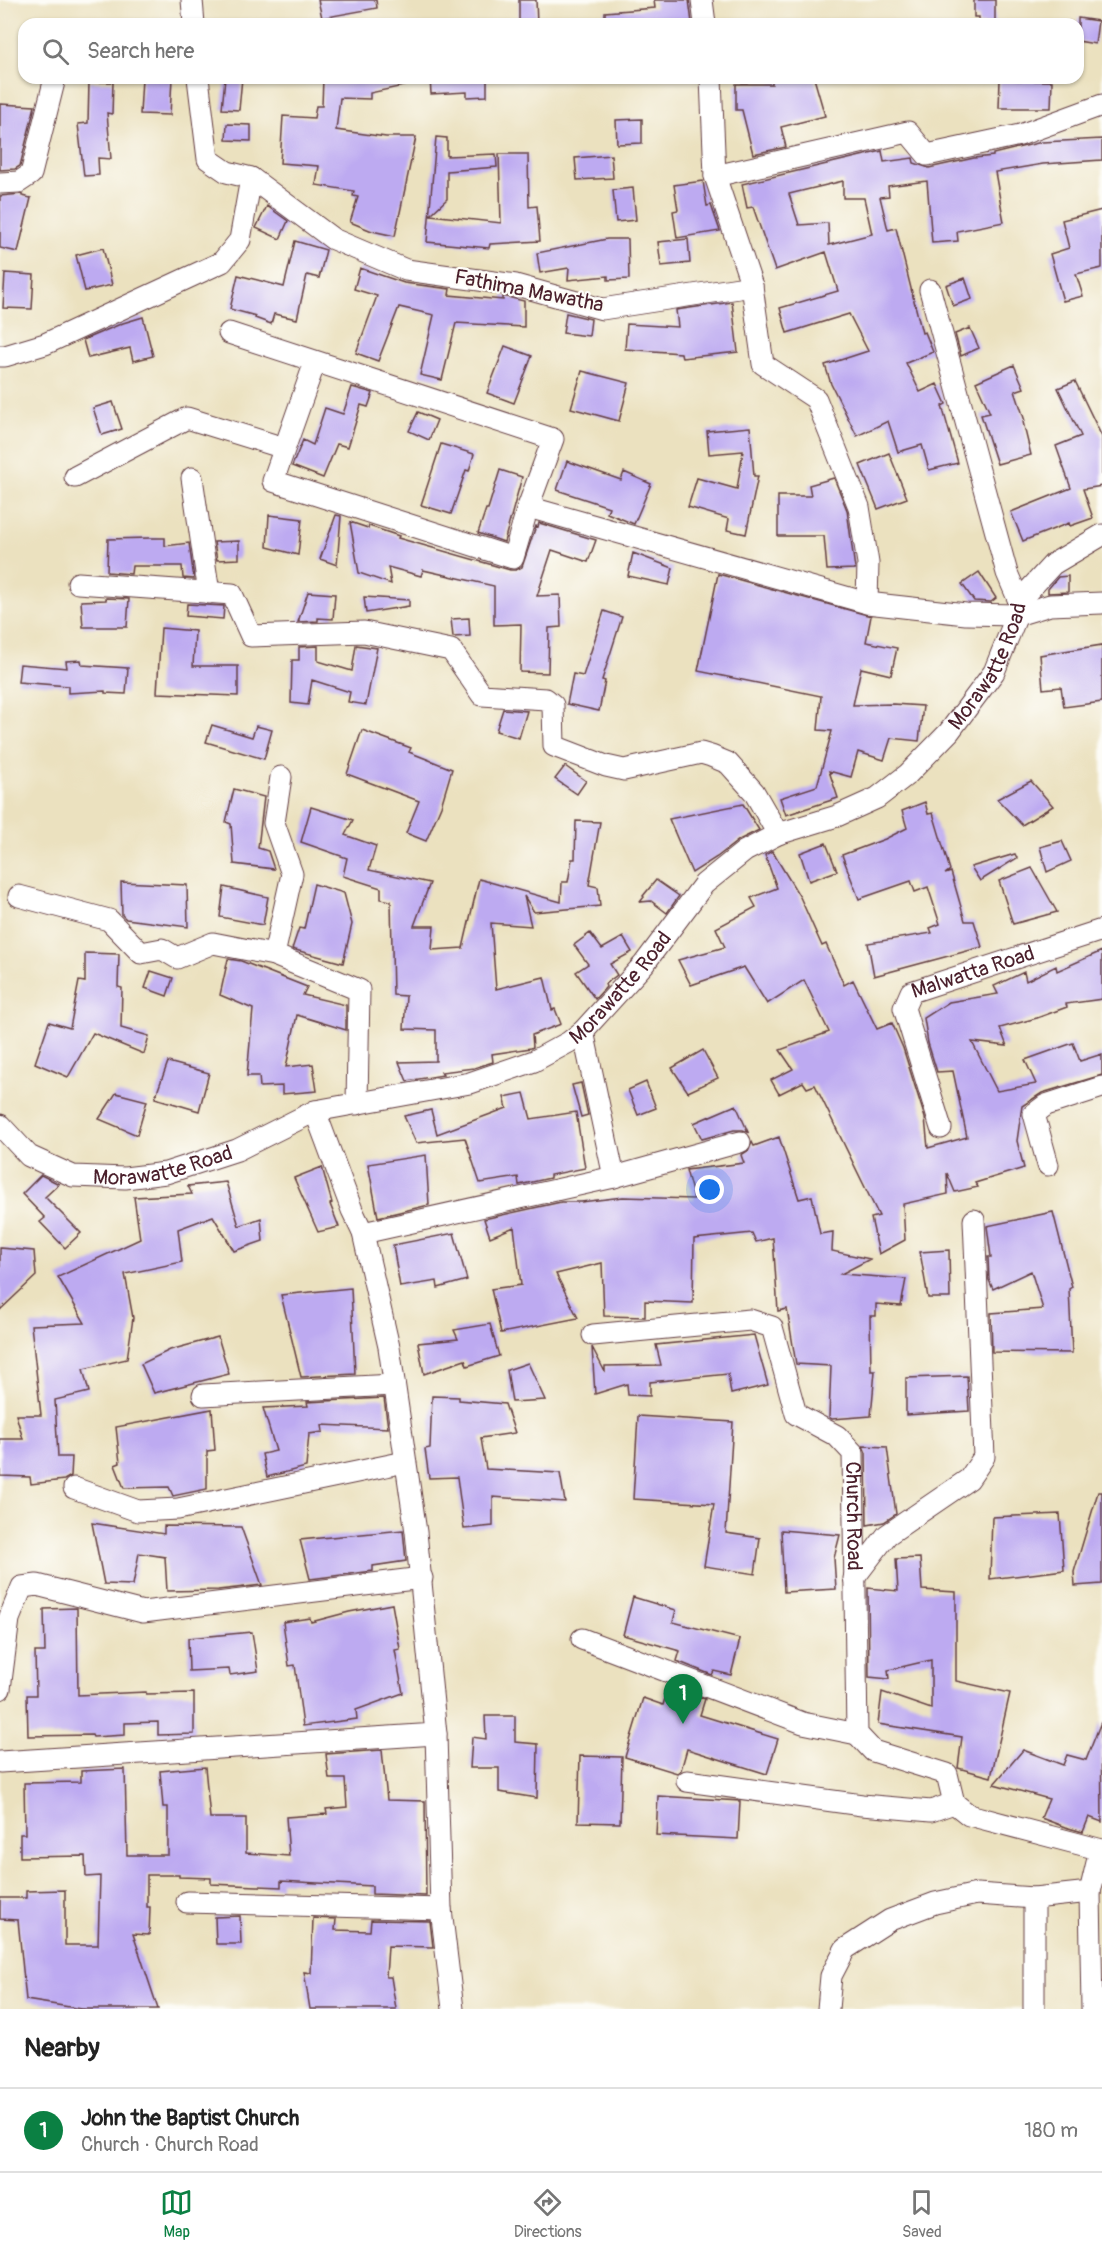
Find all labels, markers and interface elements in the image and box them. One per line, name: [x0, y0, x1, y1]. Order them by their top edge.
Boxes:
search box: [18, 18, 1084, 84]
icon: search: [39, 35, 72, 68]
text: Search here: [87, 37, 194, 65]
street label: Fathima Mawatha: [452, 263, 606, 319]
street label: Morawatte Road: [942, 601, 1032, 735]
street label: Morawatte Road: [564, 926, 677, 1050]
street label: Malwatta Road: [908, 939, 1038, 1005]
street label: Morawatte Road: [92, 1139, 236, 1192]
your location: [695, 1175, 724, 1204]
street label: Church Road: [840, 1461, 868, 1571]
pin: 1: [664, 1674, 702, 1724]
text: Nearby: [24, 2032, 100, 2064]
text: John the Baptist Church: [81, 2104, 299, 2132]
text: 1: [40, 2118, 47, 2143]
text: 180 m: [1024, 2118, 1078, 2143]
text: Church · Church Road: [81, 2132, 259, 2157]
tab: Map: [160, 2186, 193, 2242]
tab: Directions: [514, 2186, 582, 2242]
tab: Saved: [902, 2186, 942, 2242]

